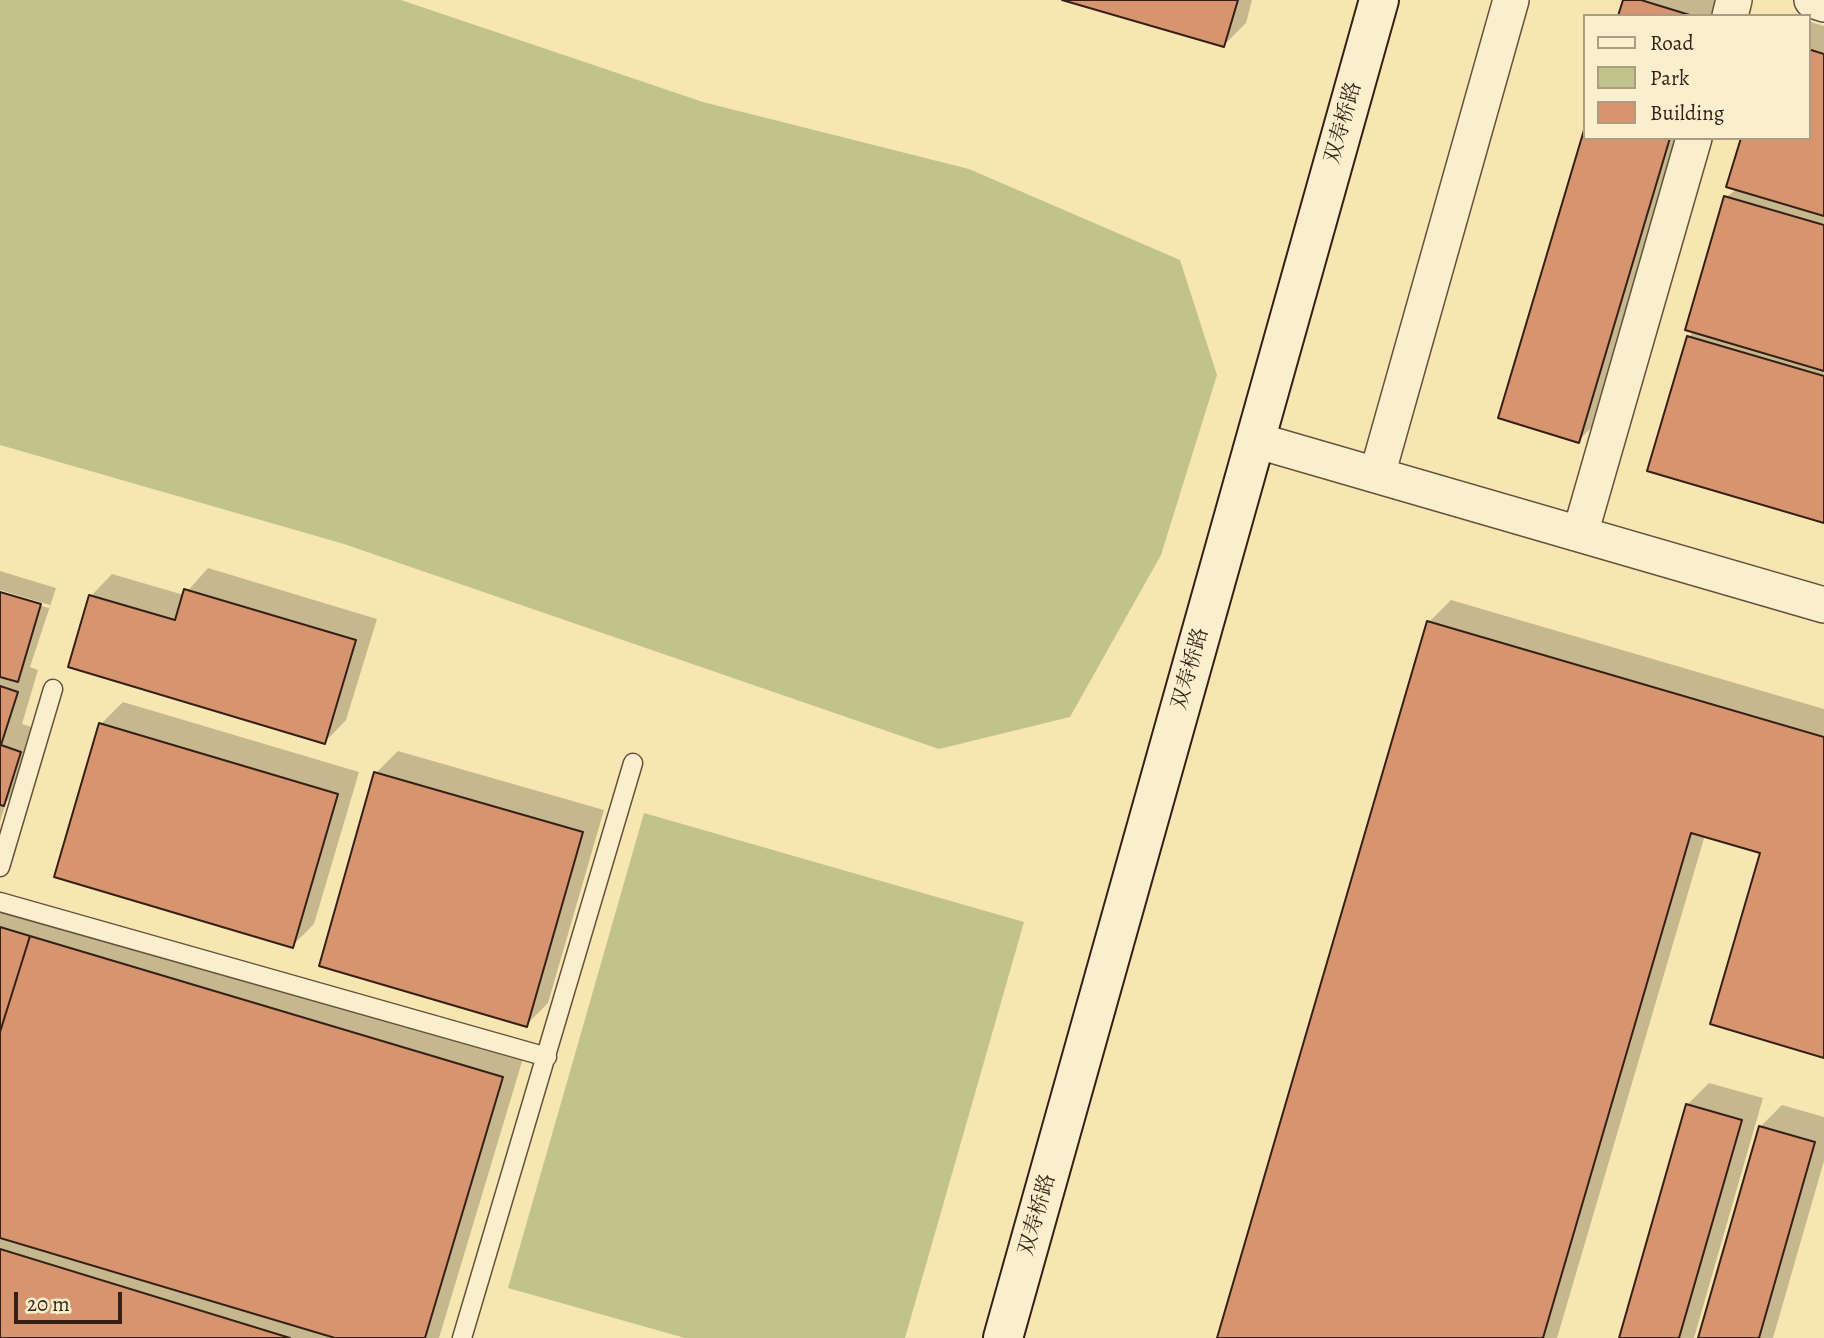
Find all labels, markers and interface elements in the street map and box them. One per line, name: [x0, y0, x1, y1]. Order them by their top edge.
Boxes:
legend: [1582, 14, 1810, 140]
text: Road: [1650, 29, 1694, 57]
text: Park: [1650, 64, 1689, 92]
street label: 双寿桥路: [1320, 79, 1368, 167]
text: Building: [1650, 99, 1724, 127]
street label: 双寿桥路: [1167, 625, 1215, 713]
street label: 双寿桥路: [1014, 1171, 1062, 1259]
scale bar: [18, 1278, 126, 1322]
text: 20 m: [27, 1290, 70, 1318]

